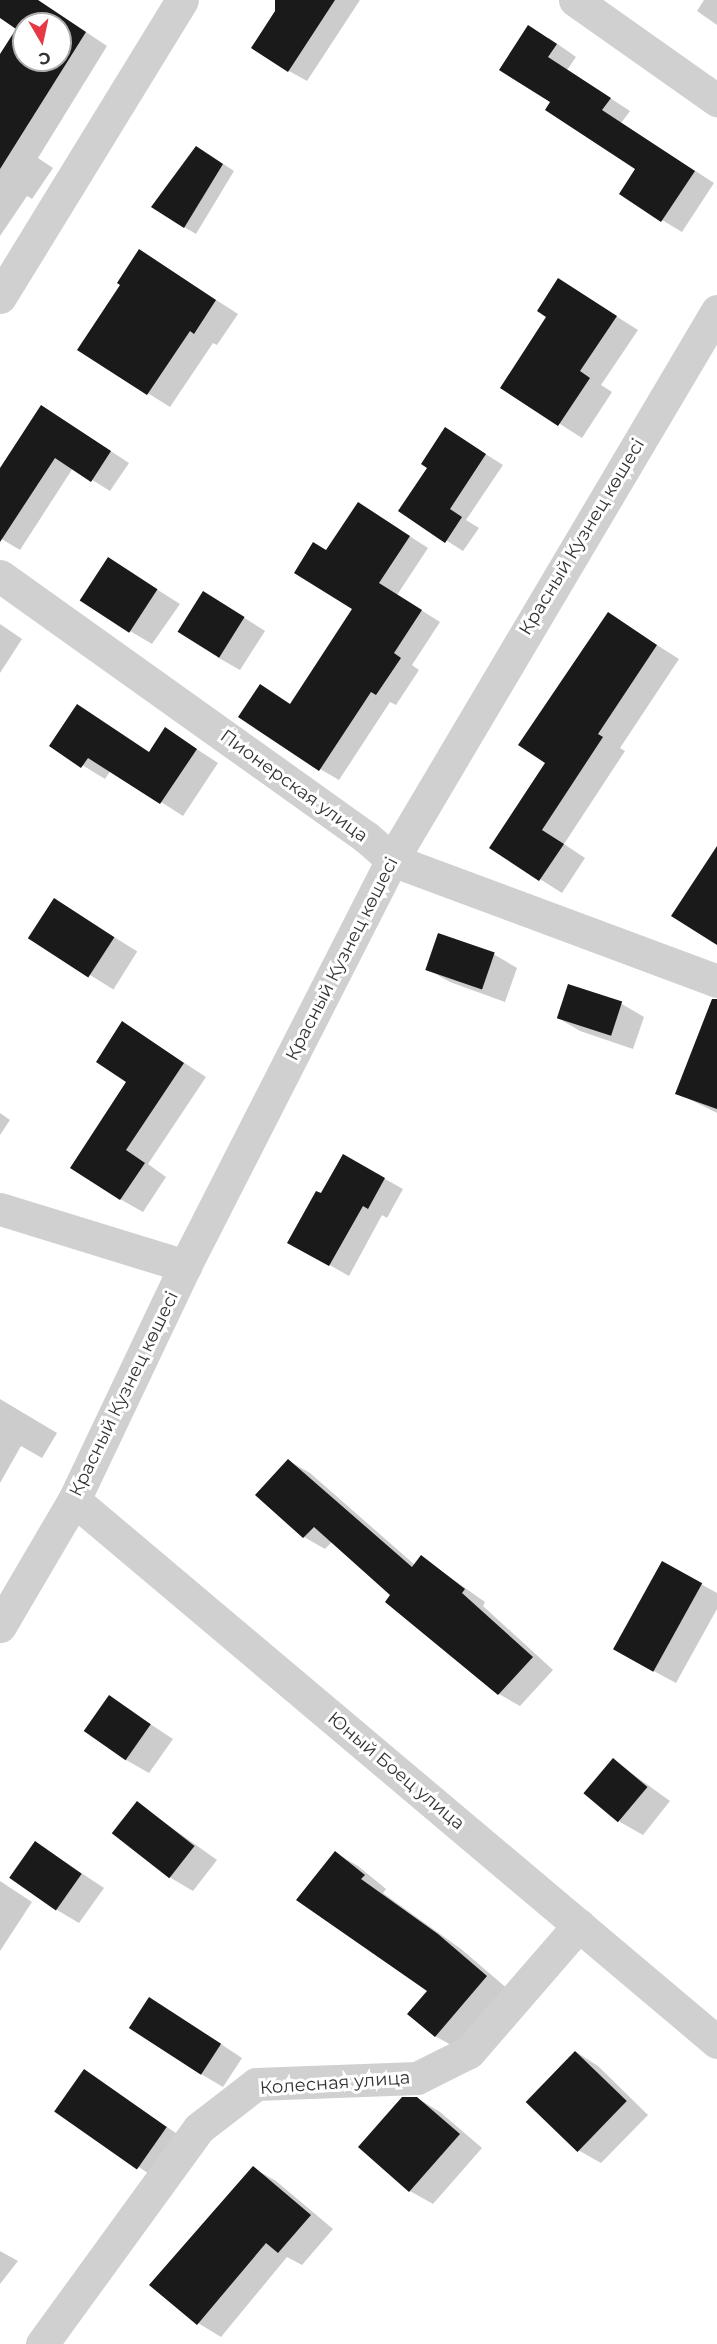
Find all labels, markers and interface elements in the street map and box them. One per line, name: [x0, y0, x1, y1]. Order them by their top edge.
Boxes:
north arrow: [12, 12, 72, 72]
text: С: [37, 48, 52, 69]
street label: Красный Кузнец көшесі: [515, 435, 649, 639]
street label: Пионерская улица: [216, 725, 372, 847]
street label: Красный Кузнец көшесі: [281, 854, 403, 1064]
street label: Красный Кузнец көшесі: [65, 1288, 183, 1500]
street label: Юный Боец улица: [323, 1707, 469, 1835]
street label: Колесная улица: [259, 2067, 411, 2099]

